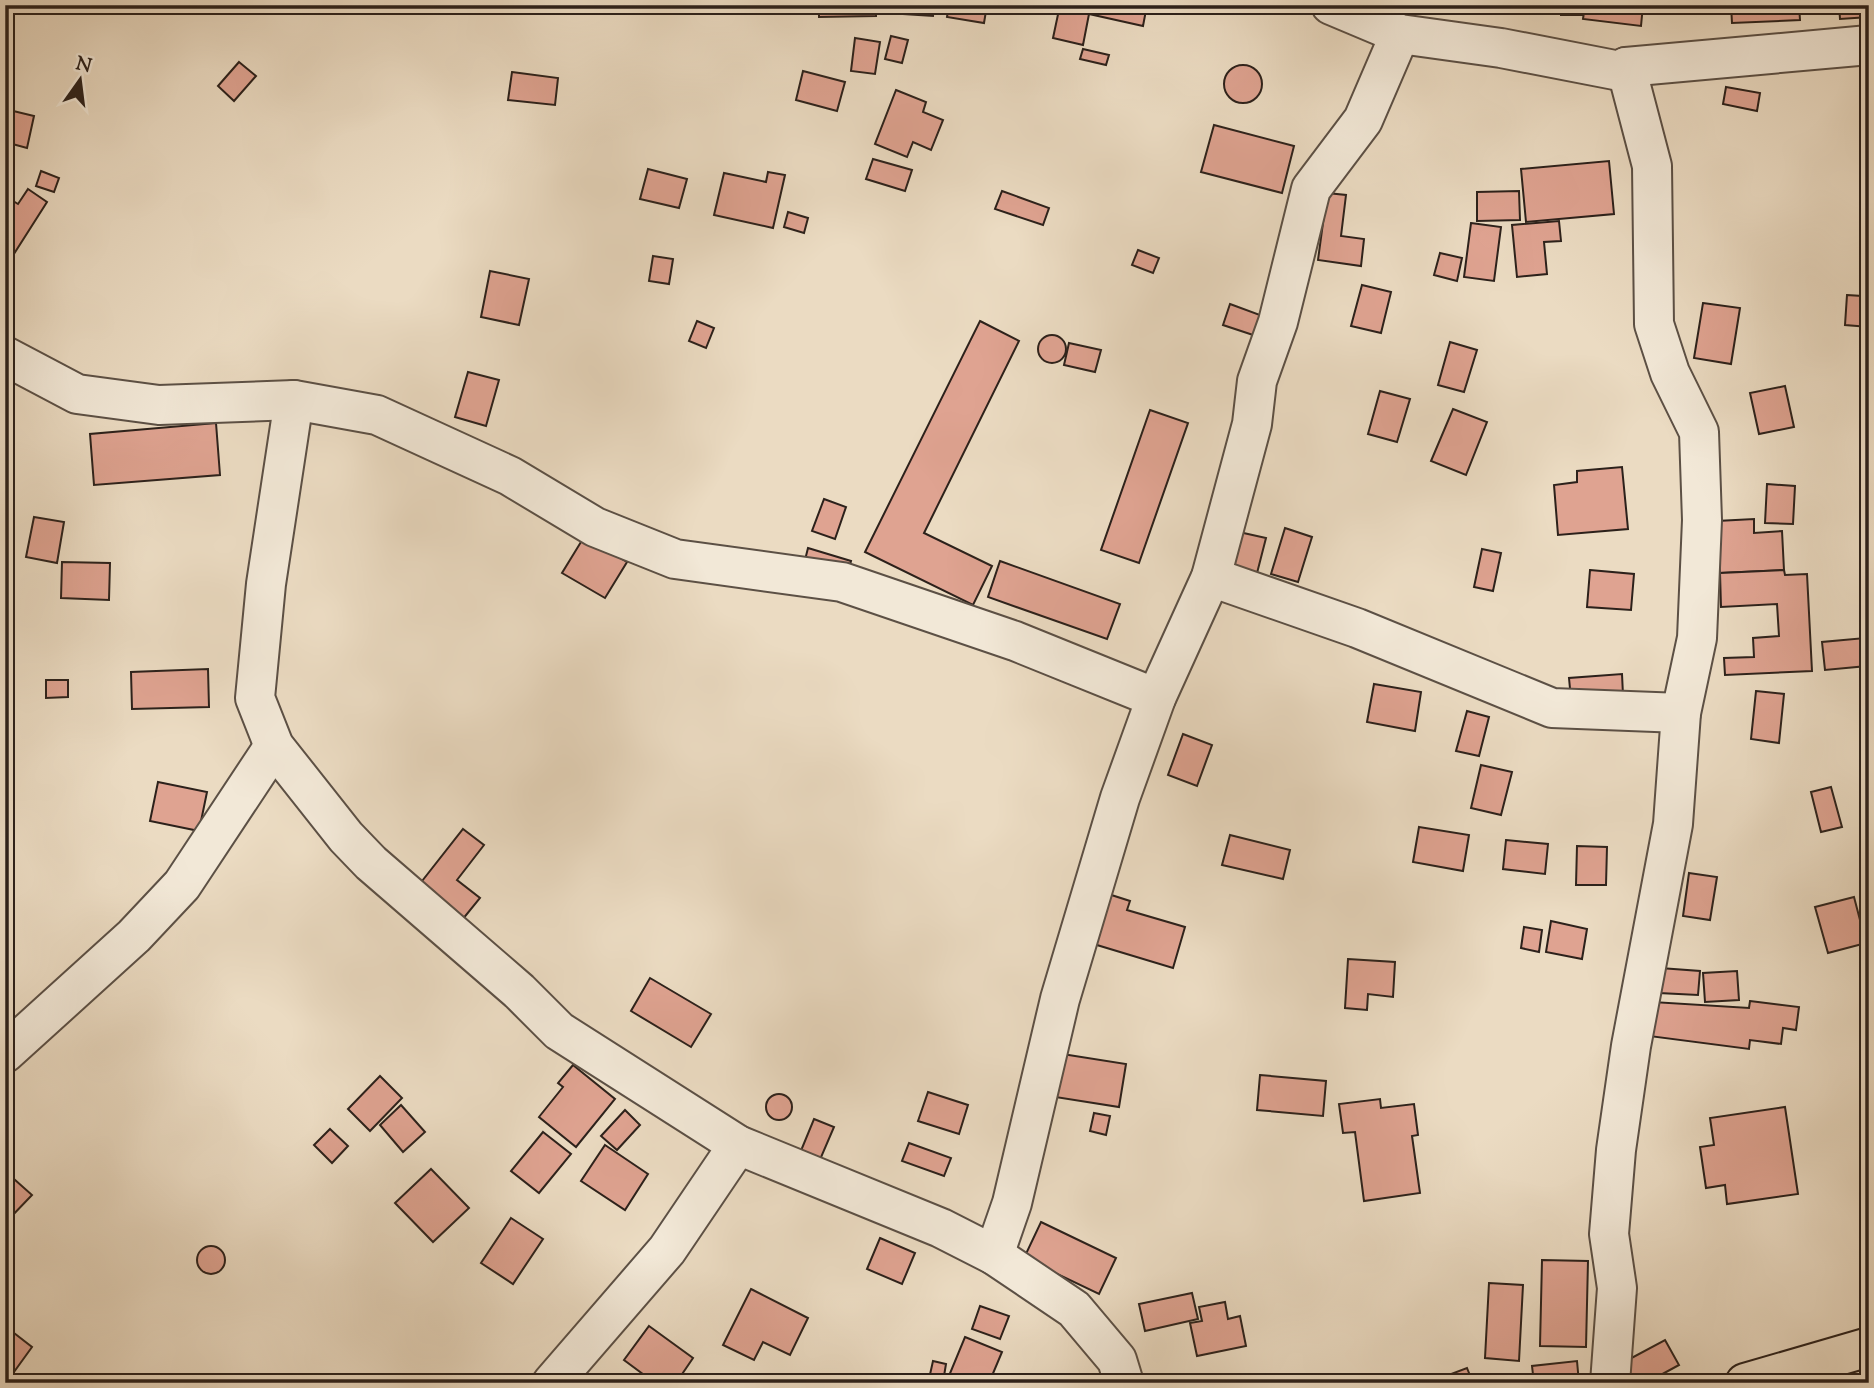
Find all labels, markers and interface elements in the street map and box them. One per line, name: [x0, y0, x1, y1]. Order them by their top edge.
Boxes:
north arrow: [46, 46, 116, 116]
text: N: [73, 51, 94, 81]

